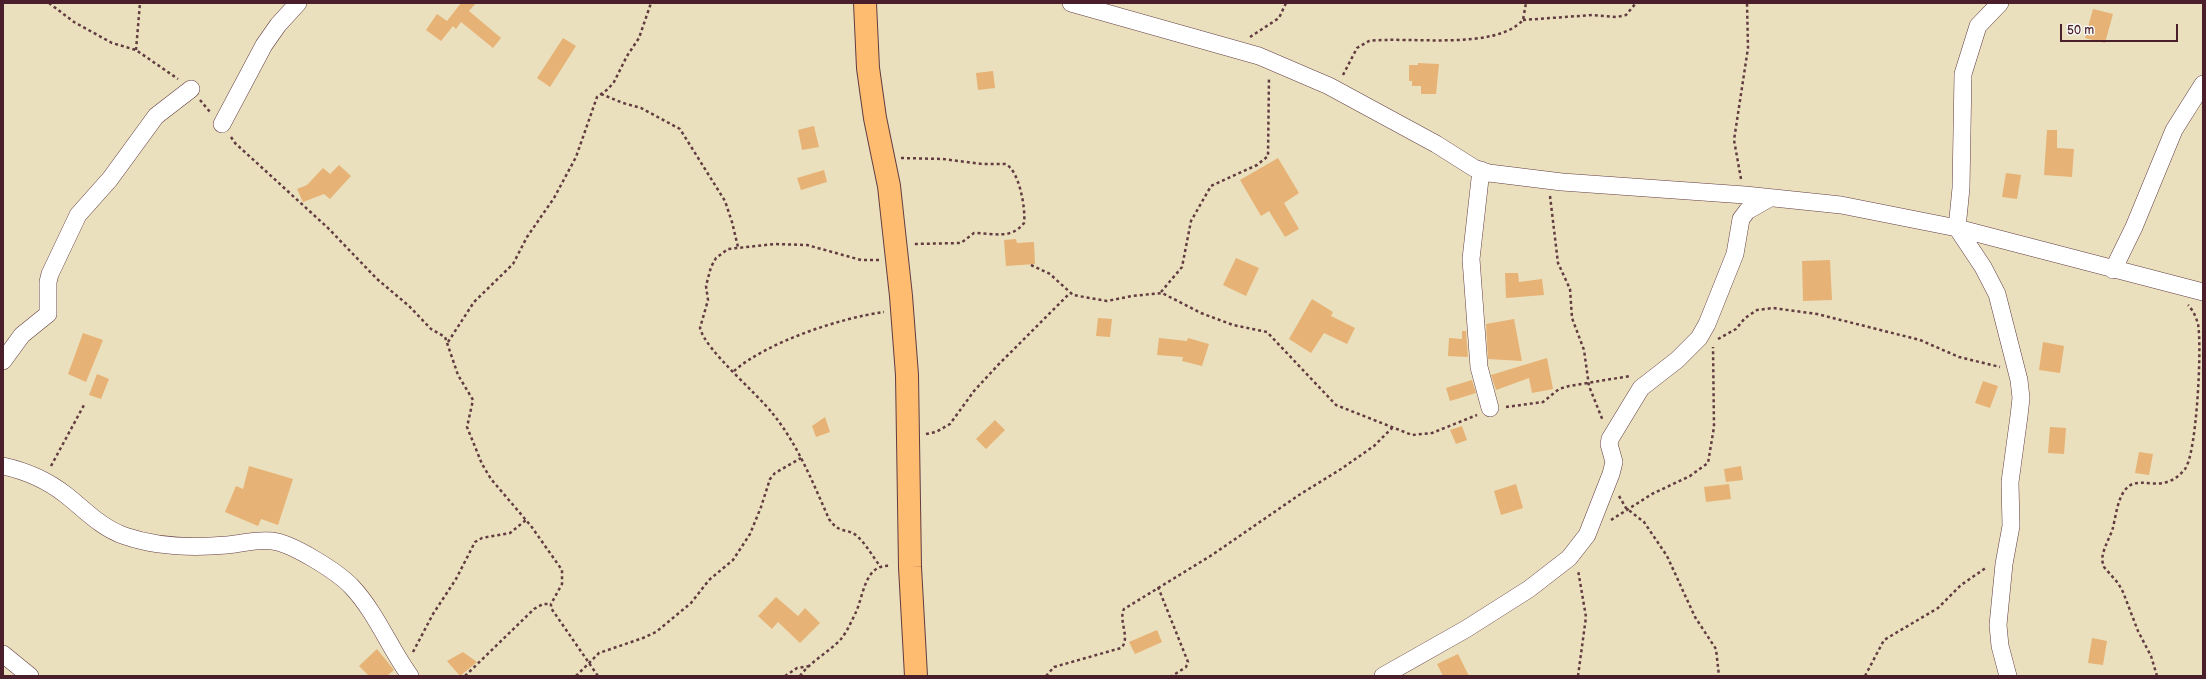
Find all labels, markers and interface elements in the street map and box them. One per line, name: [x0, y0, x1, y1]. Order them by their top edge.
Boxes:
scale bar: [2062, 16, 2180, 42]
text: 50 m: [2067, 23, 2094, 38]

